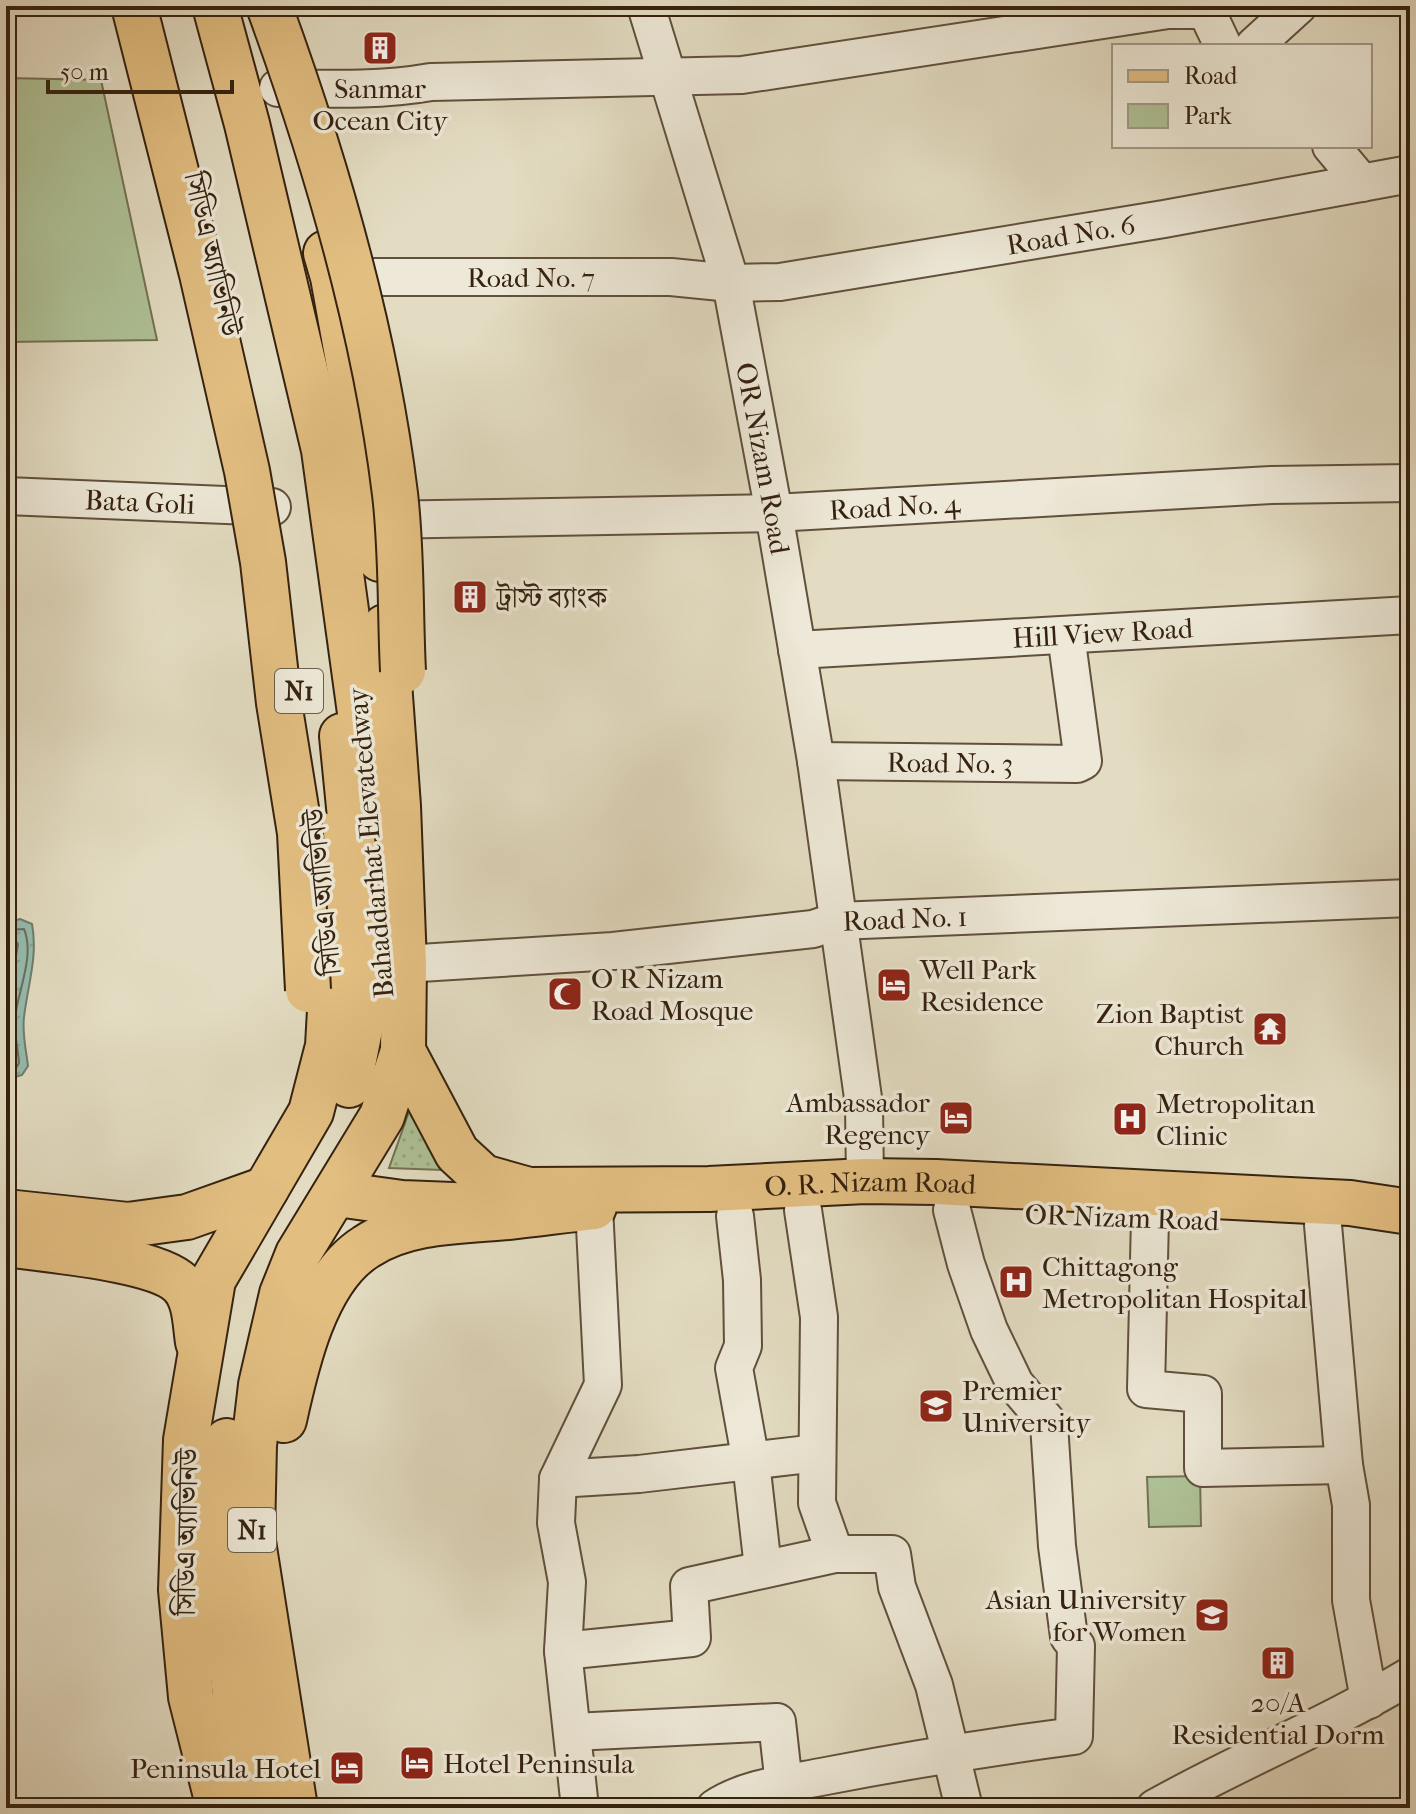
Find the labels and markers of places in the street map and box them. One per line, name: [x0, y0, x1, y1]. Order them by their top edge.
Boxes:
building icon: Sanmar Ocean City: [361, 29, 399, 67]
place label: Sanmar Ocean City: [312, 72, 449, 137]
building icon: ট্রাস্ট ব্যাংক: [451, 578, 489, 616]
place label: ট্রাস্ট ব্যাংক: [495, 580, 608, 614]
place label: Well Park Residence: [919, 953, 1044, 1018]
place label: O R Nizam Road Mosque: [591, 962, 753, 1027]
hotel icon: Well Park Residence: [875, 966, 913, 1004]
mosque icon: O R Nizam Road Mosque: [546, 975, 584, 1013]
place label: Zion Baptist Church: [1096, 997, 1244, 1062]
temple icon: Zion Baptist Church: [1251, 1010, 1289, 1048]
place label: Ambassador Regency: [785, 1086, 931, 1151]
place label: Metropolitan Clinic: [1156, 1087, 1315, 1152]
hotel icon: Ambassador Regency: [937, 1099, 975, 1137]
hospital icon: Metropolitan Clinic: [1111, 1100, 1149, 1138]
place label: Chittagong Metropolitan Hospital: [1042, 1250, 1308, 1315]
hospital icon: Chittagong Metropolitan Hospital: [997, 1263, 1035, 1301]
place label: Premier University: [962, 1374, 1091, 1439]
school or university icon: Premier University: [917, 1387, 955, 1425]
place label: Asian University for Women: [985, 1583, 1187, 1648]
school or university icon: Asian University for Women: [1193, 1596, 1231, 1634]
building icon: 20/A Residential Dorm: [1259, 1644, 1297, 1682]
place label: 20/A Residential Dorm: [1172, 1686, 1385, 1751]
hotel icon: Hotel Peninsula: [398, 1744, 436, 1782]
place label: Hotel Peninsula: [443, 1747, 635, 1780]
hotel icon: Peninsula Hotel: [328, 1749, 366, 1787]
place label: Peninsula Hotel: [130, 1752, 321, 1785]

